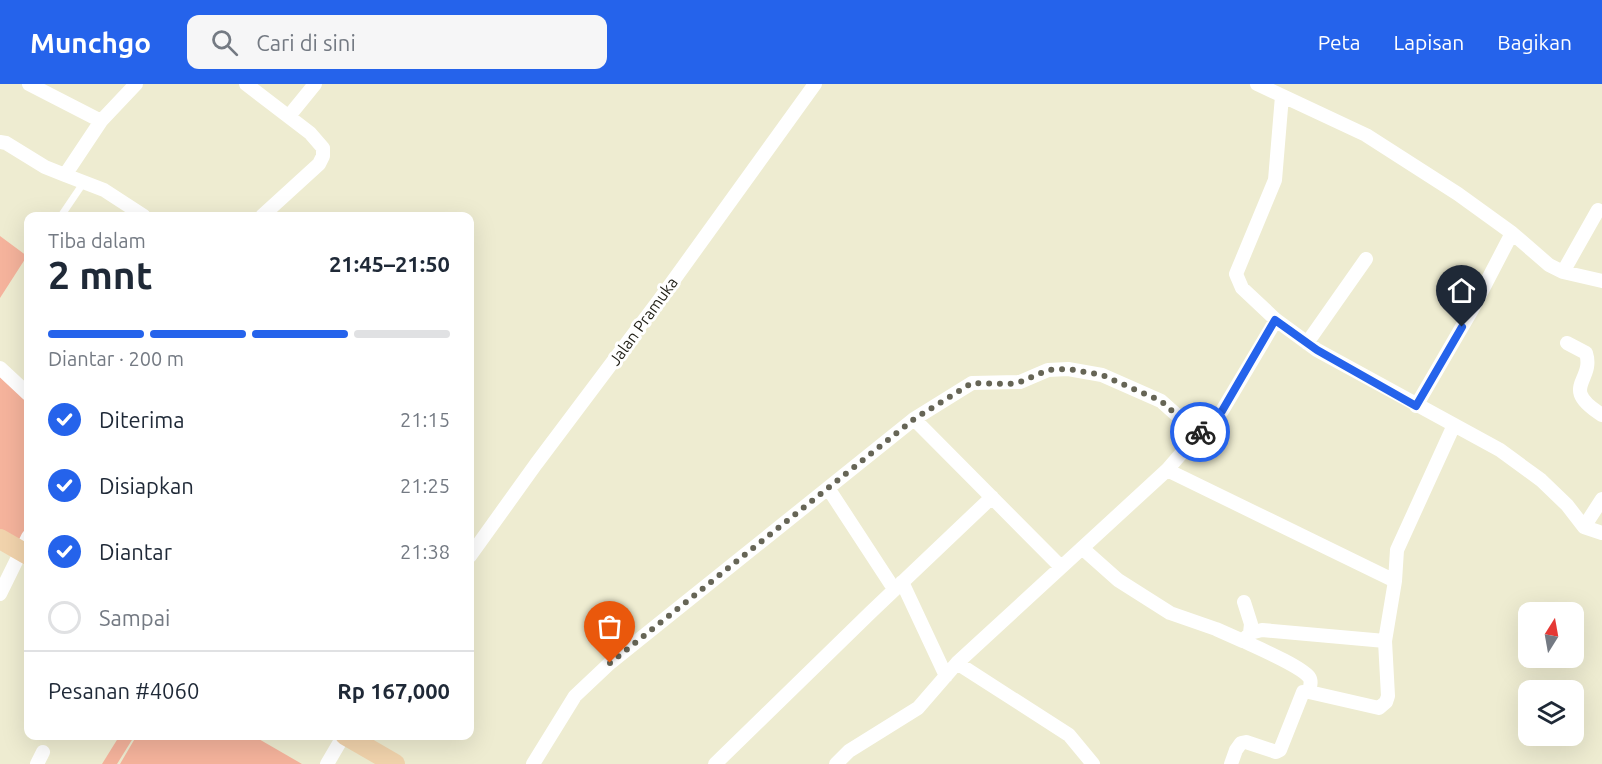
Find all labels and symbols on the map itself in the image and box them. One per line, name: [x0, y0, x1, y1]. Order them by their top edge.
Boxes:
pin: [1436, 265, 1487, 327]
street label: Jalan Pramuka: [605, 273, 681, 369]
courier: [1170, 402, 1230, 462]
pin: [584, 601, 635, 663]
north arrow: [1518, 602, 1584, 668]

